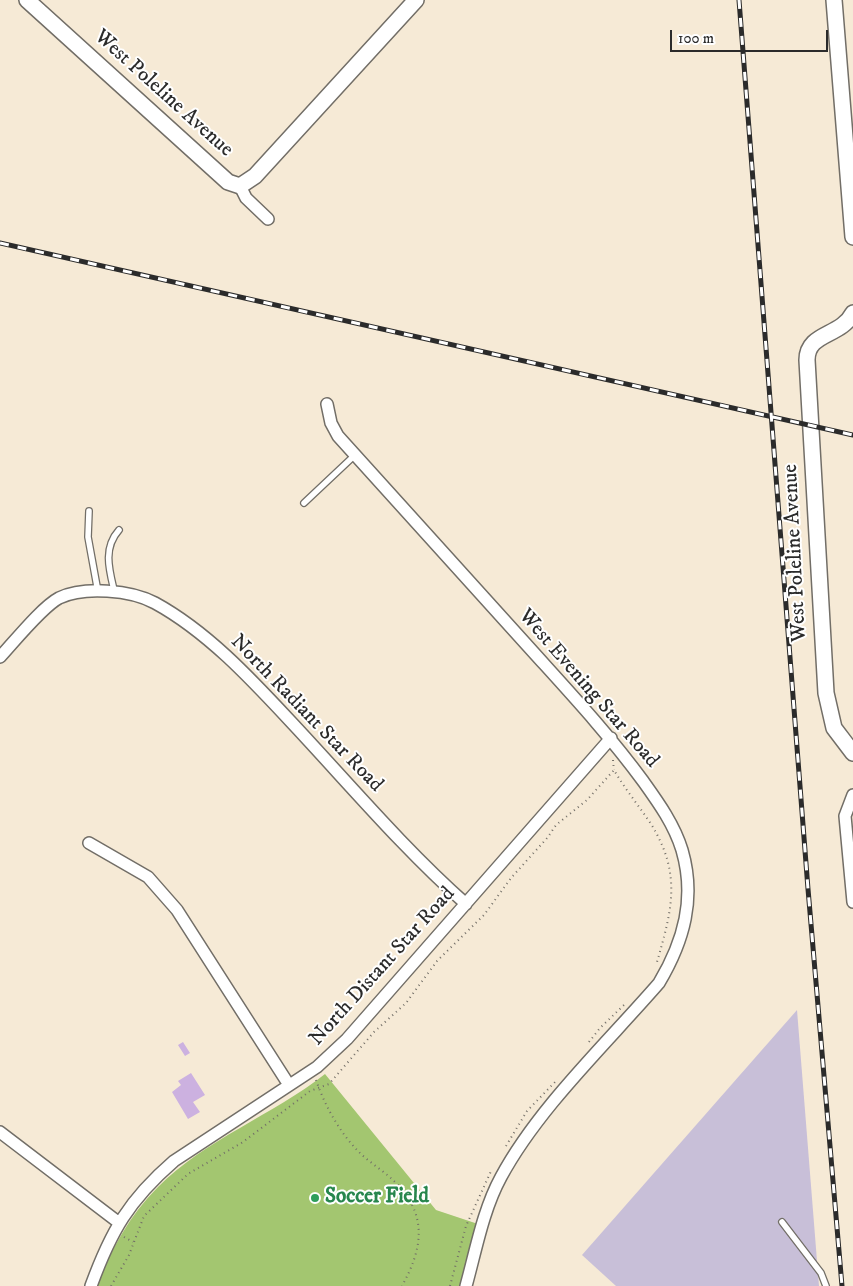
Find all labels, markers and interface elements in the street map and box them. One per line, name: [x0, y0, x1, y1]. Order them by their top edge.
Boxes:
scale bar: [673, 20, 830, 52]
street label: West Poleline Avenue: [88, 25, 238, 163]
text: 100 m: [678, 29, 714, 48]
street label: West Poleline Avenue: [779, 463, 813, 643]
street label: West Evening Star Road: [512, 604, 664, 774]
street label: North Radiant Star Road: [224, 630, 388, 798]
street label: North Distant Star Road: [305, 882, 461, 1052]
place label: Soccer Field: [325, 1185, 429, 1211]
marker: Soccer Field: [309, 1192, 321, 1204]

